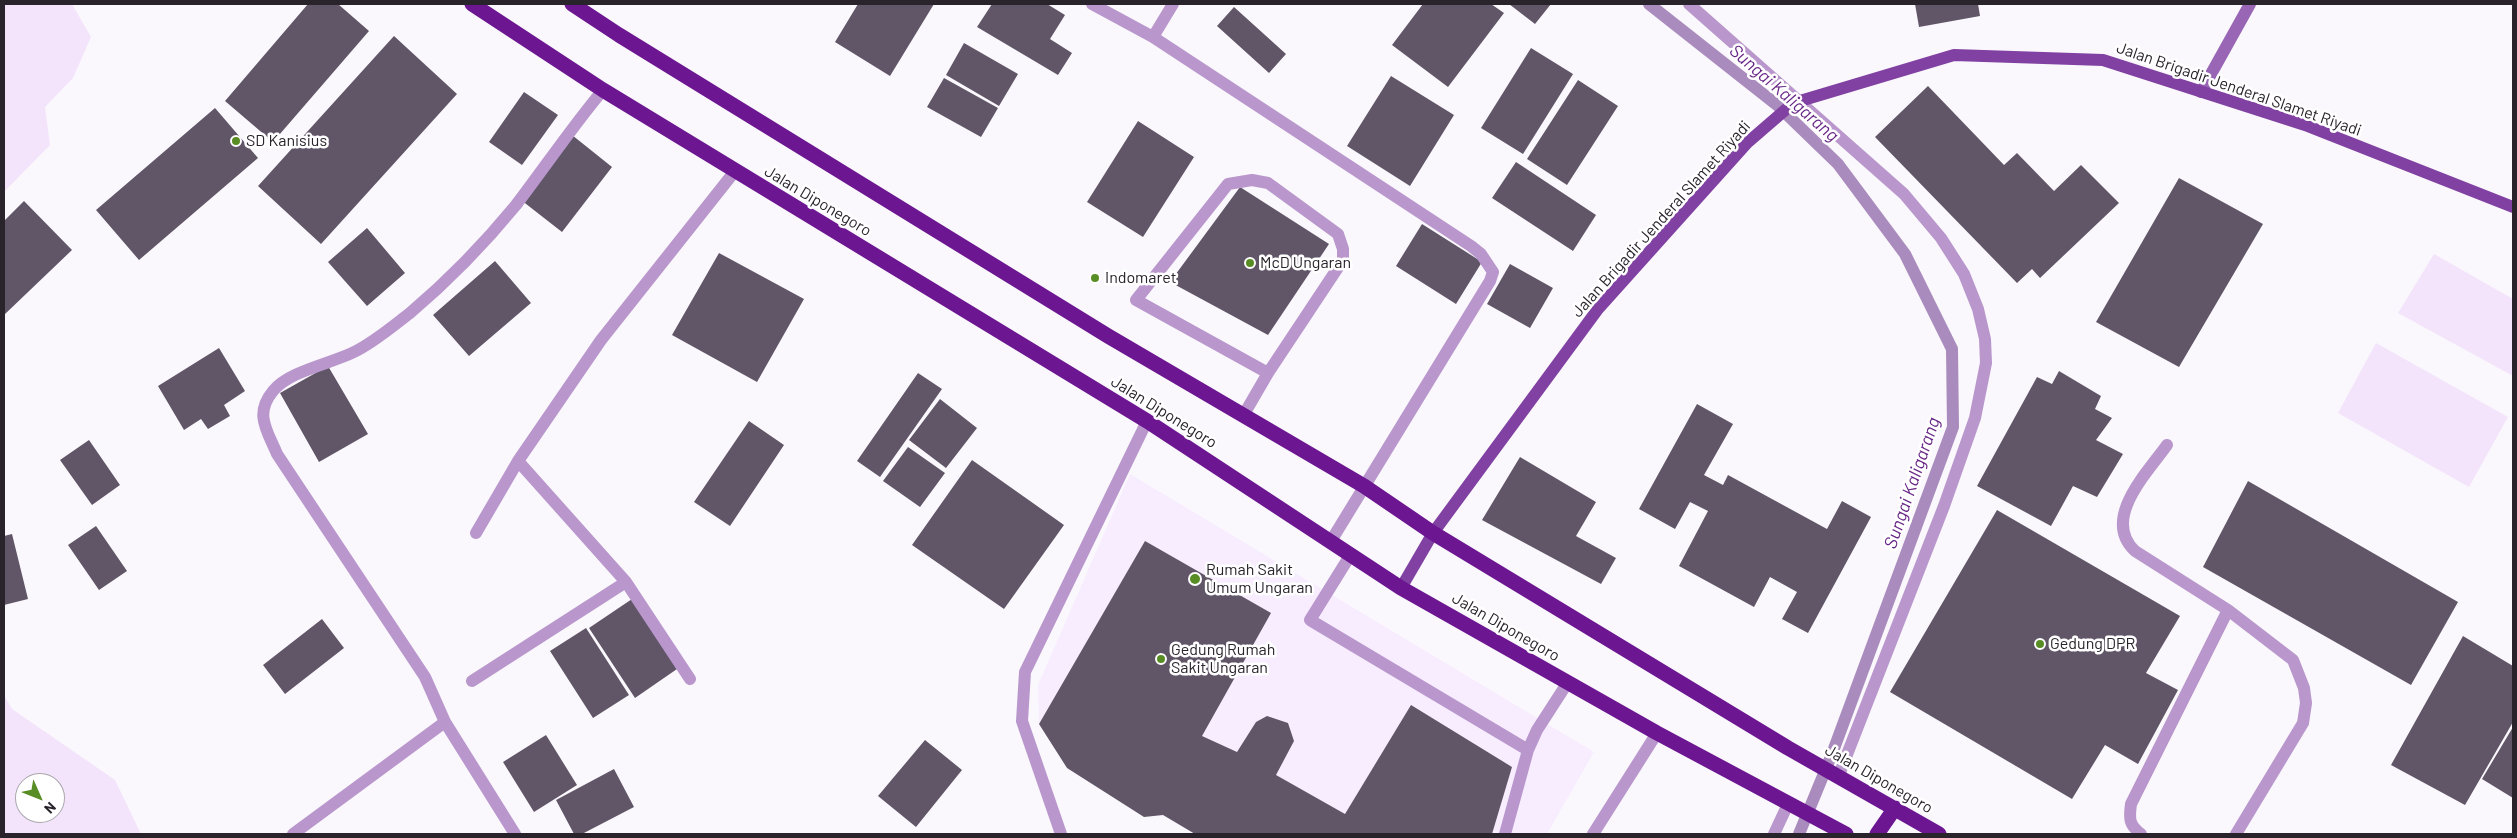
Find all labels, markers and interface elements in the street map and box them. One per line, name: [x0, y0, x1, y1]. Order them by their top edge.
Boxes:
street label: Jalan Brigadir Jenderal Slamet Riyadi: [2114, 38, 2364, 140]
water label: Sungai Kaligarang: [1725, 40, 1843, 146]
street label: Jalan Brigadir Jenderal Slamet Riyadi: [1568, 117, 1754, 321]
place label: SD Kanisius: [246, 131, 327, 151]
marker: SD Kanisius: [230, 135, 242, 147]
street label: Jalan Diponegoro: [761, 162, 875, 240]
place label: McD Ungaran: [1260, 253, 1351, 273]
marker: McD Ungaran: [1244, 257, 1256, 269]
place label: Indomaret: [1105, 268, 1177, 288]
marker: Indomaret: [1089, 272, 1101, 284]
street label: Jalan Diponegoro: [1107, 372, 1221, 452]
water label: Sungai Kaligarang: [1879, 414, 1945, 552]
place label: Rumah Sakit Umum Ungaran: [1206, 560, 1313, 598]
marker: Rumah Sakit Umum Ungaran: [1188, 572, 1202, 586]
street label: Jalan Diponegoro: [1449, 588, 1563, 666]
place label: Gedung DPR: [2050, 634, 2135, 654]
marker: Gedung DPR: [2034, 638, 2046, 650]
place label: Gedung Rumah Sakit Ungaran: [1171, 640, 1275, 678]
marker: Gedung Rumah Sakit Ungaran: [1155, 653, 1167, 665]
street label: Jalan Diponegoro: [1822, 740, 1936, 818]
north arrow: [15, 773, 65, 823]
text: N: [41, 799, 60, 817]

